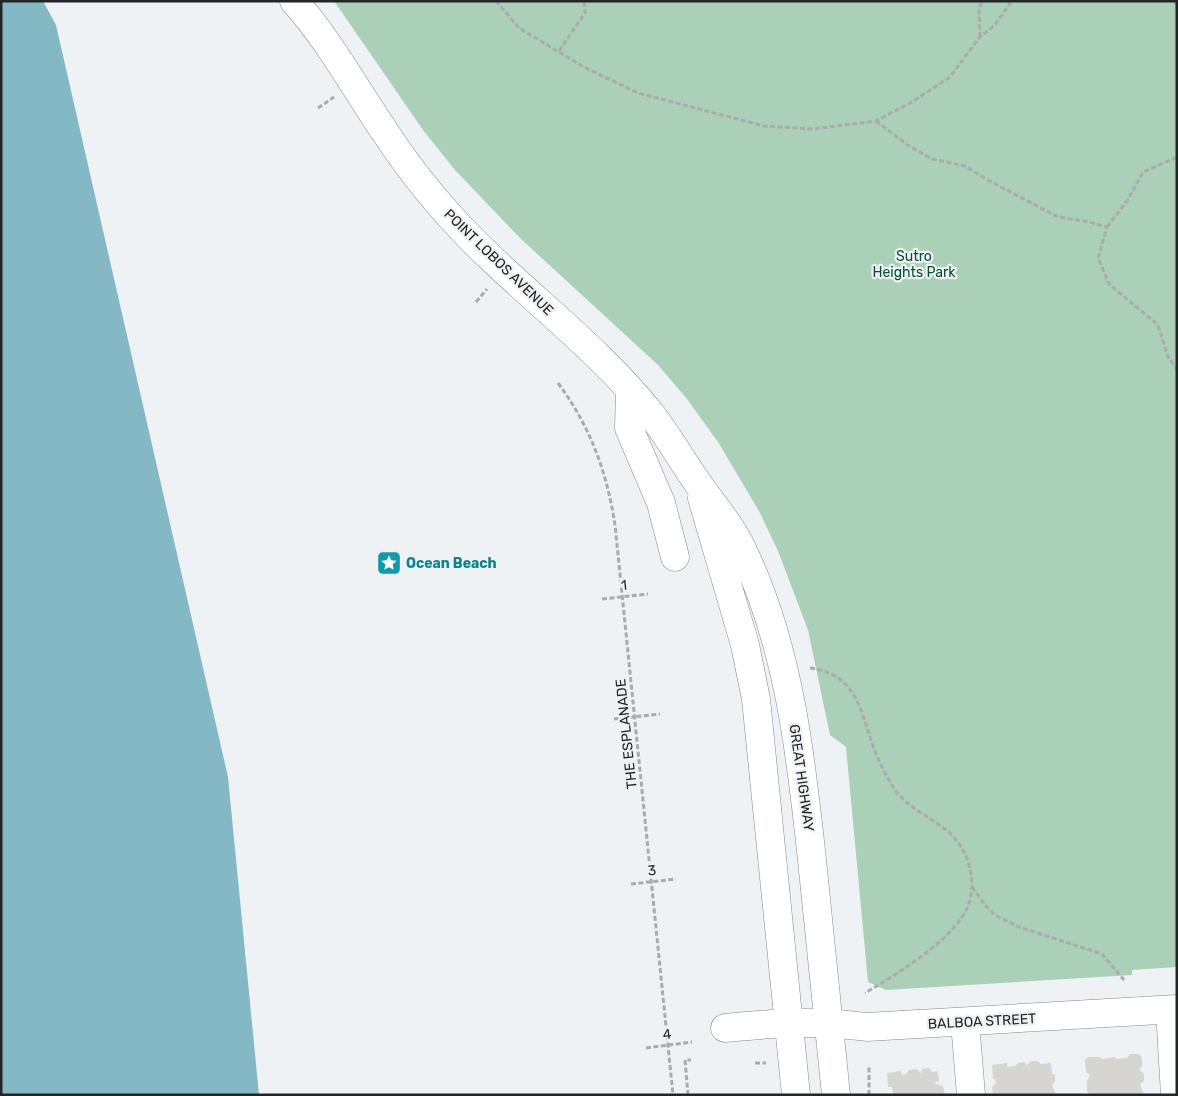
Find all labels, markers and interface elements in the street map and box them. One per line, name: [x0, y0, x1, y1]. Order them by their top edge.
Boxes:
street label: POINT LOBOS AVENUE: [440, 206, 557, 319]
park label: Sutro Heights Park: [872, 248, 956, 281]
place icon: Ocean Beach: [376, 550, 402, 576]
place label: Ocean Beach: [406, 555, 497, 572]
street label: 1: [620, 577, 628, 594]
street label: THE ESPLANADE: [612, 678, 641, 790]
street label: GREAT HIGHWAY: [786, 723, 817, 833]
street label: 3: [647, 862, 657, 879]
street label: BALBOA STREET: [927, 1010, 1037, 1033]
street label: 4: [662, 1025, 673, 1043]

